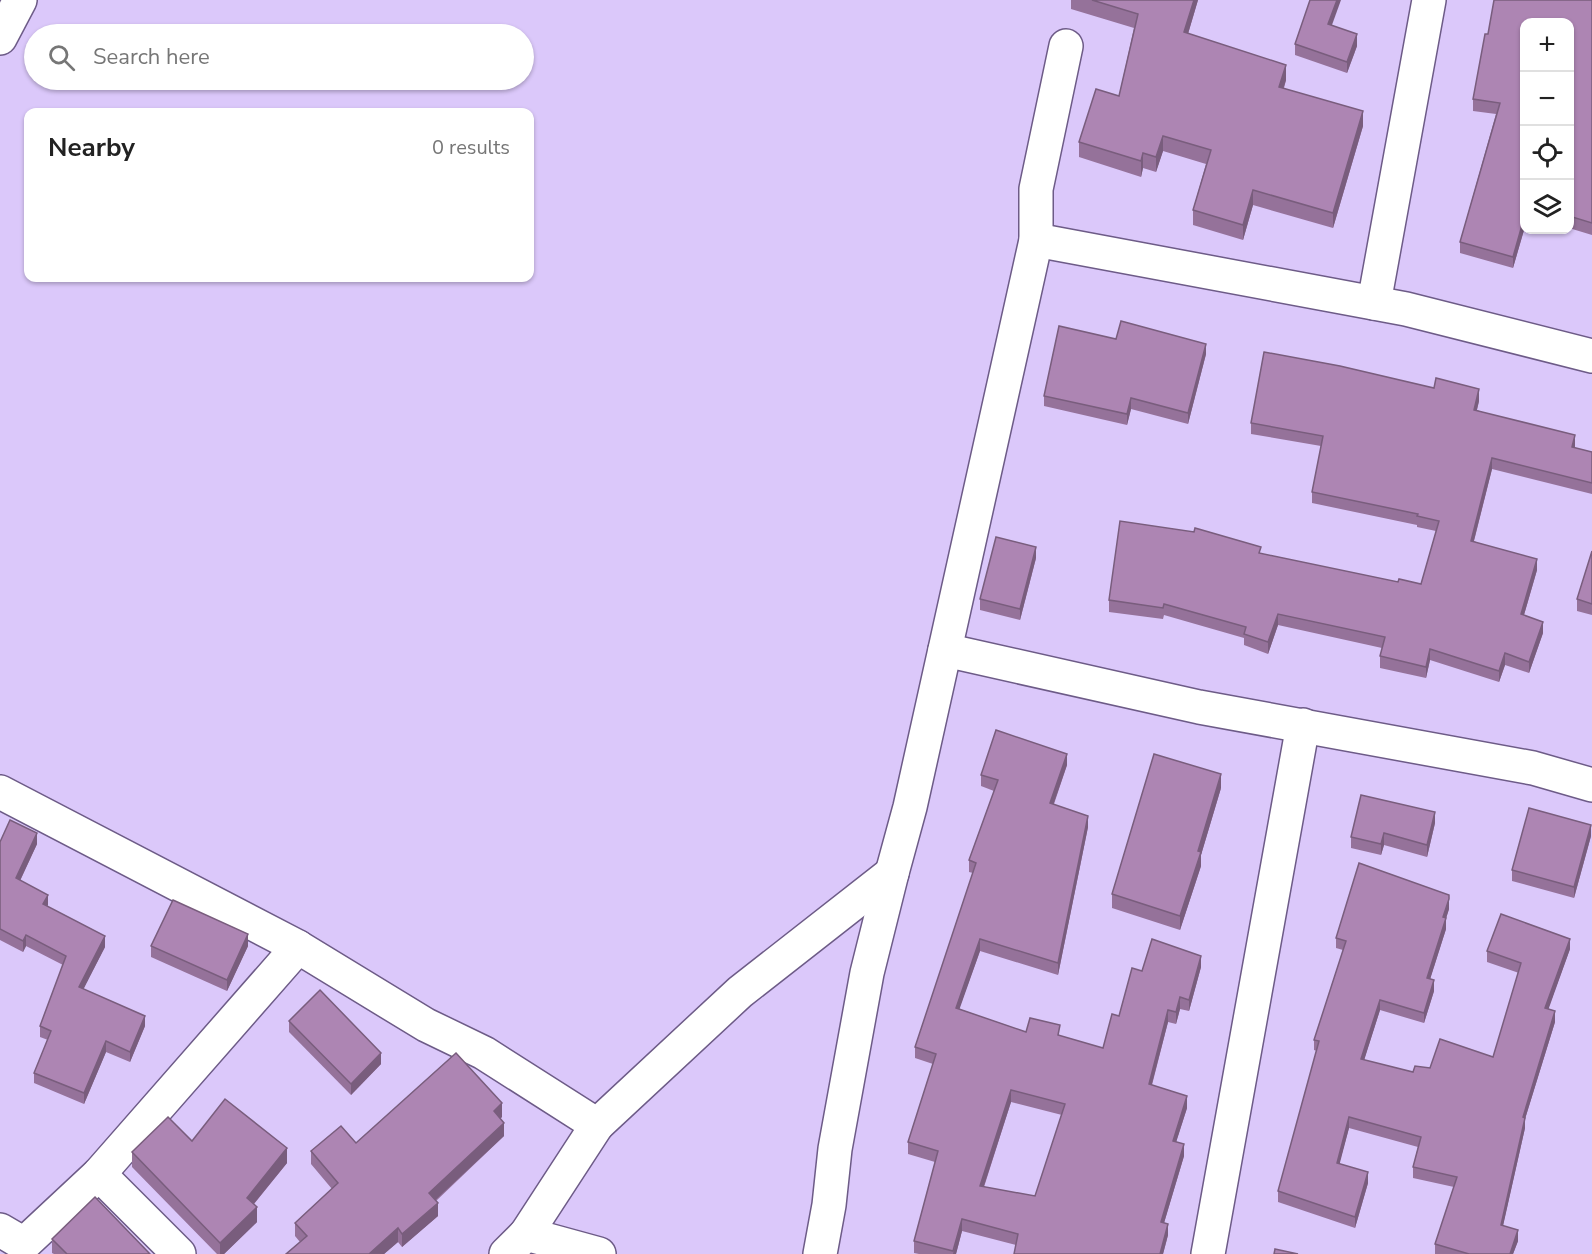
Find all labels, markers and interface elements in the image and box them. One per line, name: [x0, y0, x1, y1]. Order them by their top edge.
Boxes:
map controls: [1520, 18, 1574, 234]
button: +: [1520, 18, 1574, 72]
search box: [24, 24, 534, 90]
icon: search: [45, 41, 78, 74]
text: Search here: [93, 42, 210, 72]
button: −: [1520, 72, 1574, 126]
button: locate: [1520, 126, 1574, 180]
text: Nearby: [48, 130, 135, 165]
text: 0 results: [432, 134, 510, 161]
button: layers: [1520, 180, 1574, 234]

